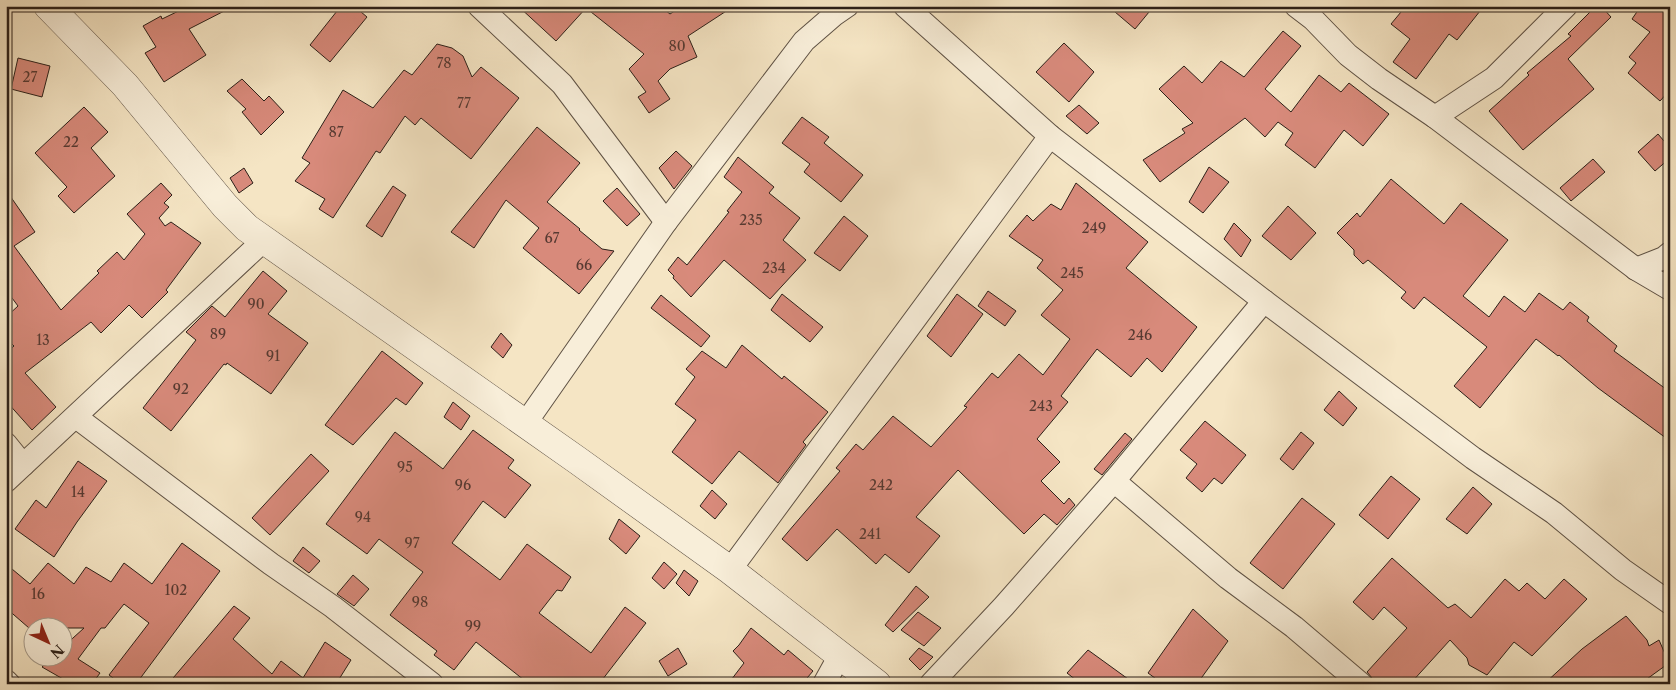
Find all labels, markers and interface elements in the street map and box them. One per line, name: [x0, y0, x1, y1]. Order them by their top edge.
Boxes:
house number: 80: [668, 37, 686, 55]
house number: 78: [436, 54, 452, 72]
house number: 27: [23, 68, 38, 86]
house number: 77: [457, 94, 471, 112]
house number: 87: [328, 123, 344, 141]
house number: 22: [63, 133, 79, 151]
house number: 235: [739, 211, 763, 229]
house number: 249: [1082, 219, 1106, 237]
house number: 67: [545, 229, 560, 247]
house number: 66: [576, 256, 592, 274]
house number: 234: [762, 259, 786, 277]
house number: 245: [1060, 264, 1084, 282]
house number: 90: [247, 295, 265, 313]
house number: 89: [210, 325, 226, 343]
house number: 246: [1128, 326, 1152, 344]
house number: 13: [36, 331, 50, 349]
house number: 91: [266, 347, 280, 365]
house number: 92: [173, 380, 189, 398]
house number: 243: [1029, 397, 1053, 415]
house number: 95: [397, 458, 413, 476]
house number: 96: [455, 476, 471, 494]
house number: 242: [869, 476, 893, 494]
house number: 14: [71, 483, 85, 501]
house number: 94: [355, 508, 371, 526]
house number: 241: [859, 525, 881, 543]
house number: 97: [404, 534, 420, 552]
house number: 102: [165, 581, 187, 599]
house number: 16: [31, 585, 45, 603]
house number: 98: [412, 593, 428, 611]
house number: 99: [465, 617, 481, 635]
north arrow: [22, 618, 72, 668]
text: N: [46, 641, 68, 662]

